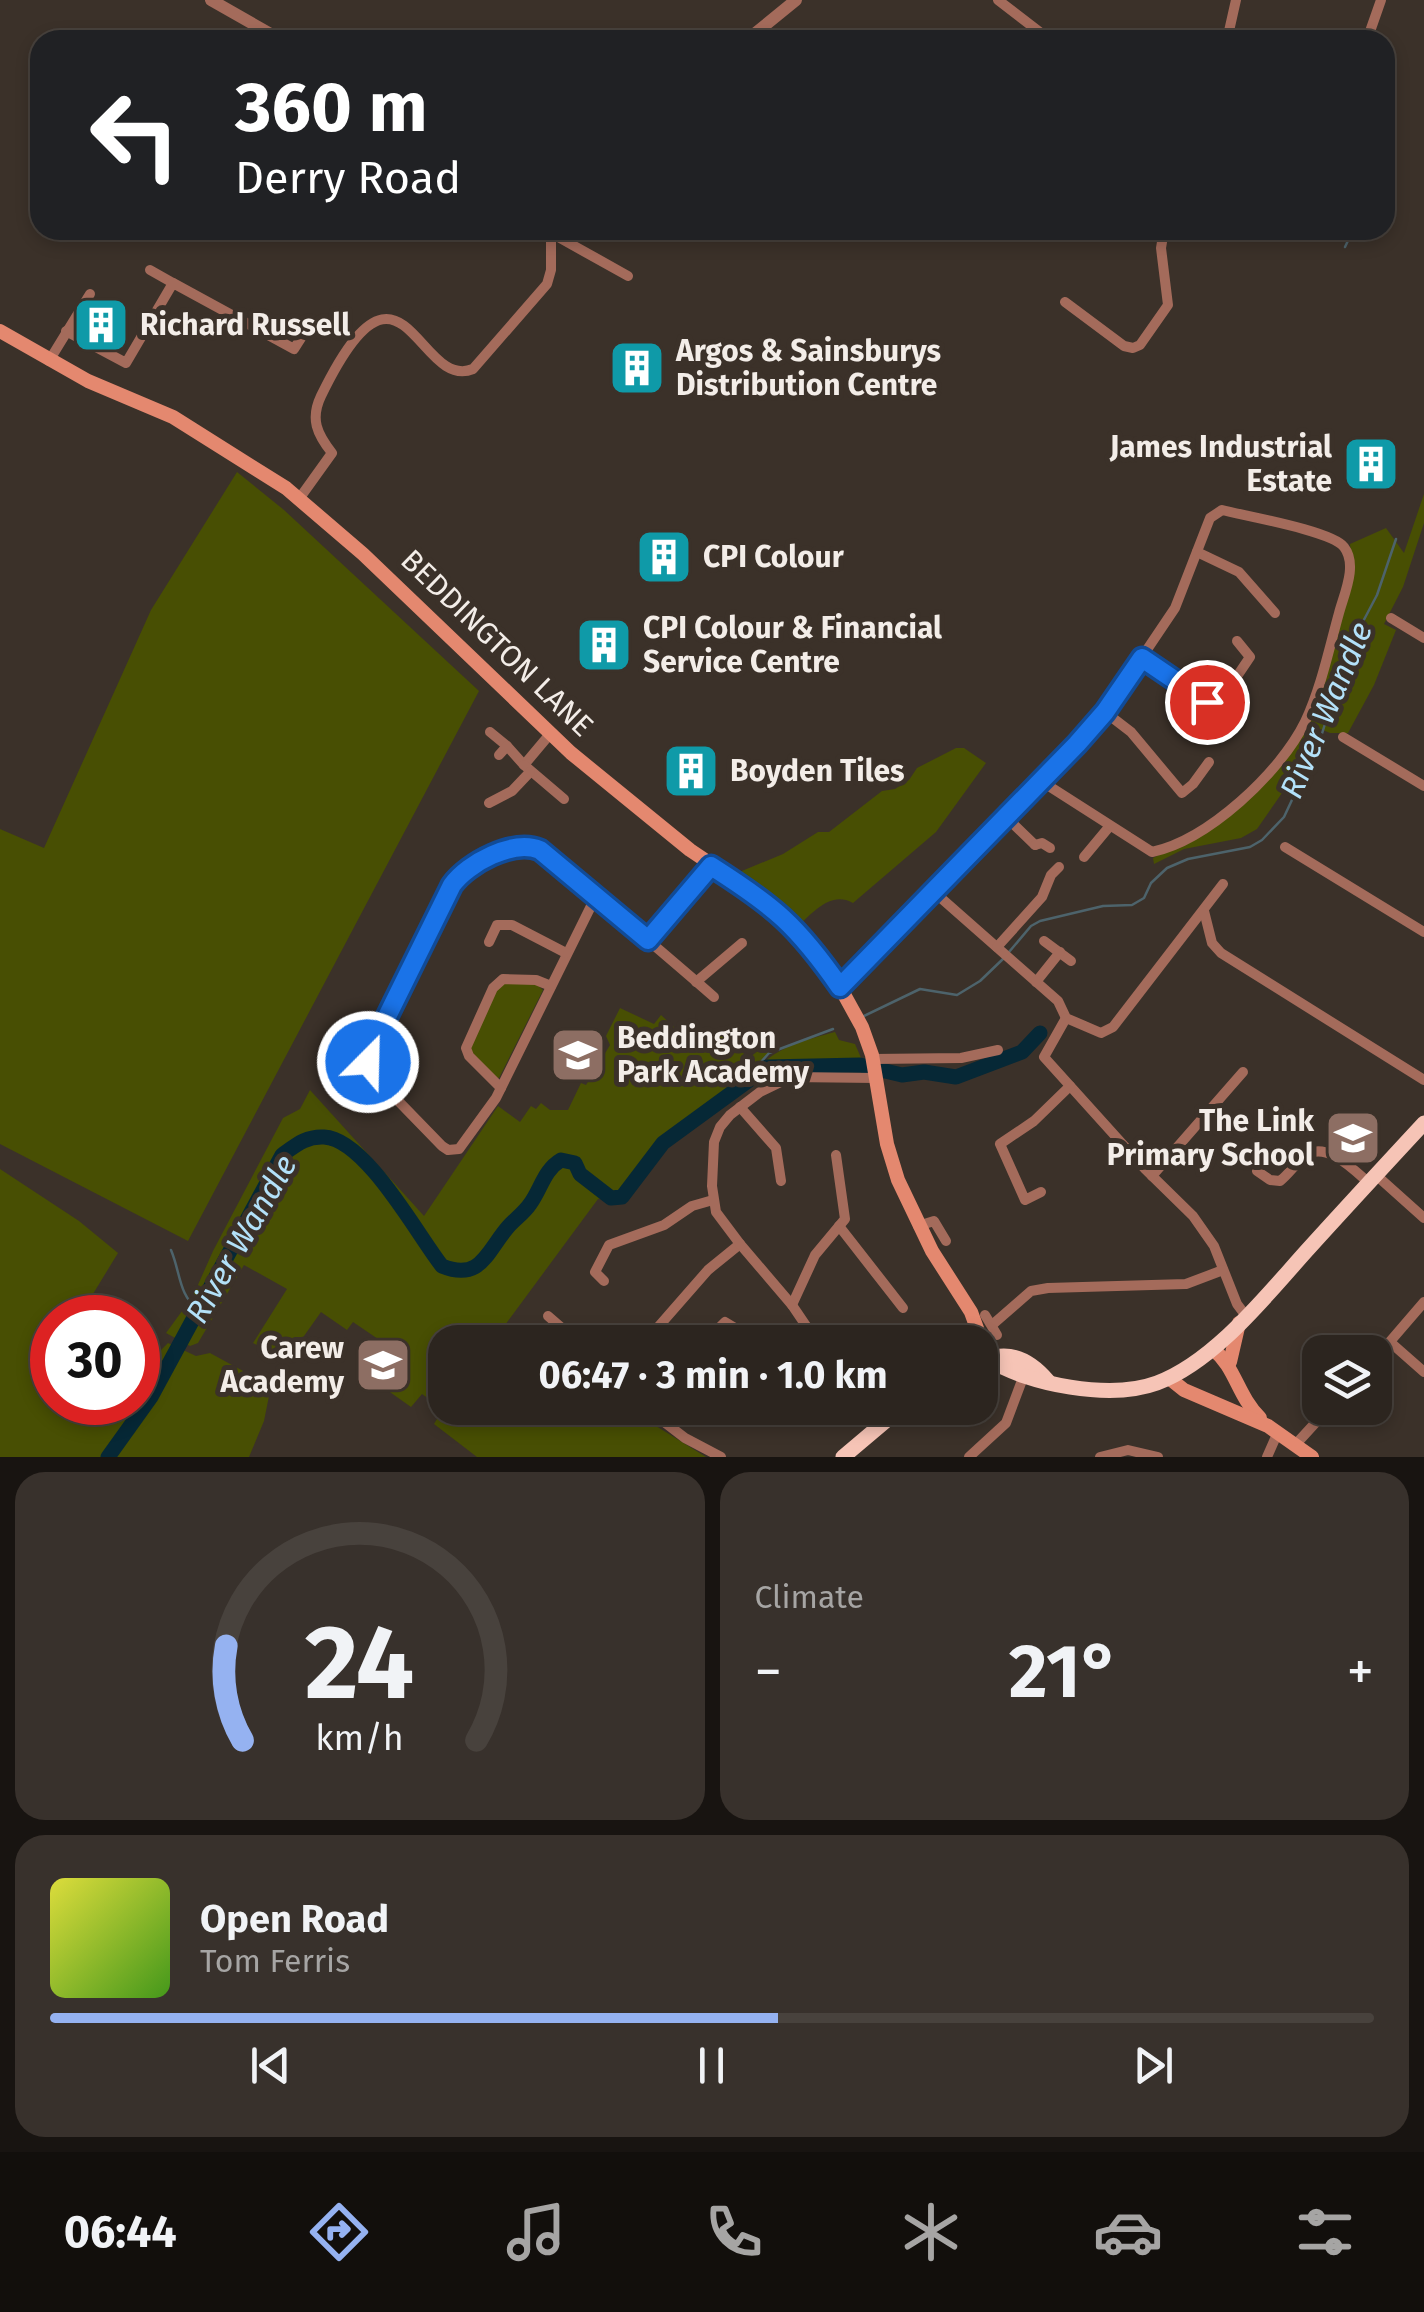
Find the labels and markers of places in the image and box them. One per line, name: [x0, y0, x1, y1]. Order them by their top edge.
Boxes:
building icon: Richard Russell: [71, 295, 131, 355]
place label: Richard Russell: [140, 307, 350, 343]
place label: Argos & Sainsburys Distribution Centre: [675, 333, 941, 403]
building icon: Argos & Sainsburys Distribution Centre: [607, 338, 667, 398]
place label: James Industrial Estate: [1109, 429, 1332, 499]
building icon: James Industrial Estate: [1341, 434, 1401, 494]
building icon: CPI Colour: [634, 527, 694, 587]
place label: CPI Colour: [703, 539, 845, 575]
place label: CPI Colour & Financial Service Centre: [643, 610, 942, 680]
building icon: CPI Colour & Financial Service Centre: [574, 615, 634, 675]
pin: [1165, 660, 1250, 745]
building icon: Boyden Tiles: [661, 741, 721, 801]
place label: Boyden Tiles: [730, 753, 905, 789]
place label: Beddington Park Academy: [617, 1020, 810, 1090]
school or university icon: Beddington Park Academy: [548, 1025, 608, 1085]
place label: The Link Primary School: [1107, 1103, 1314, 1173]
school or university icon: The Link Primary School: [1323, 1108, 1383, 1168]
place label: Carew Academy: [220, 1330, 345, 1400]
school or university icon: Carew Academy: [353, 1335, 413, 1395]

